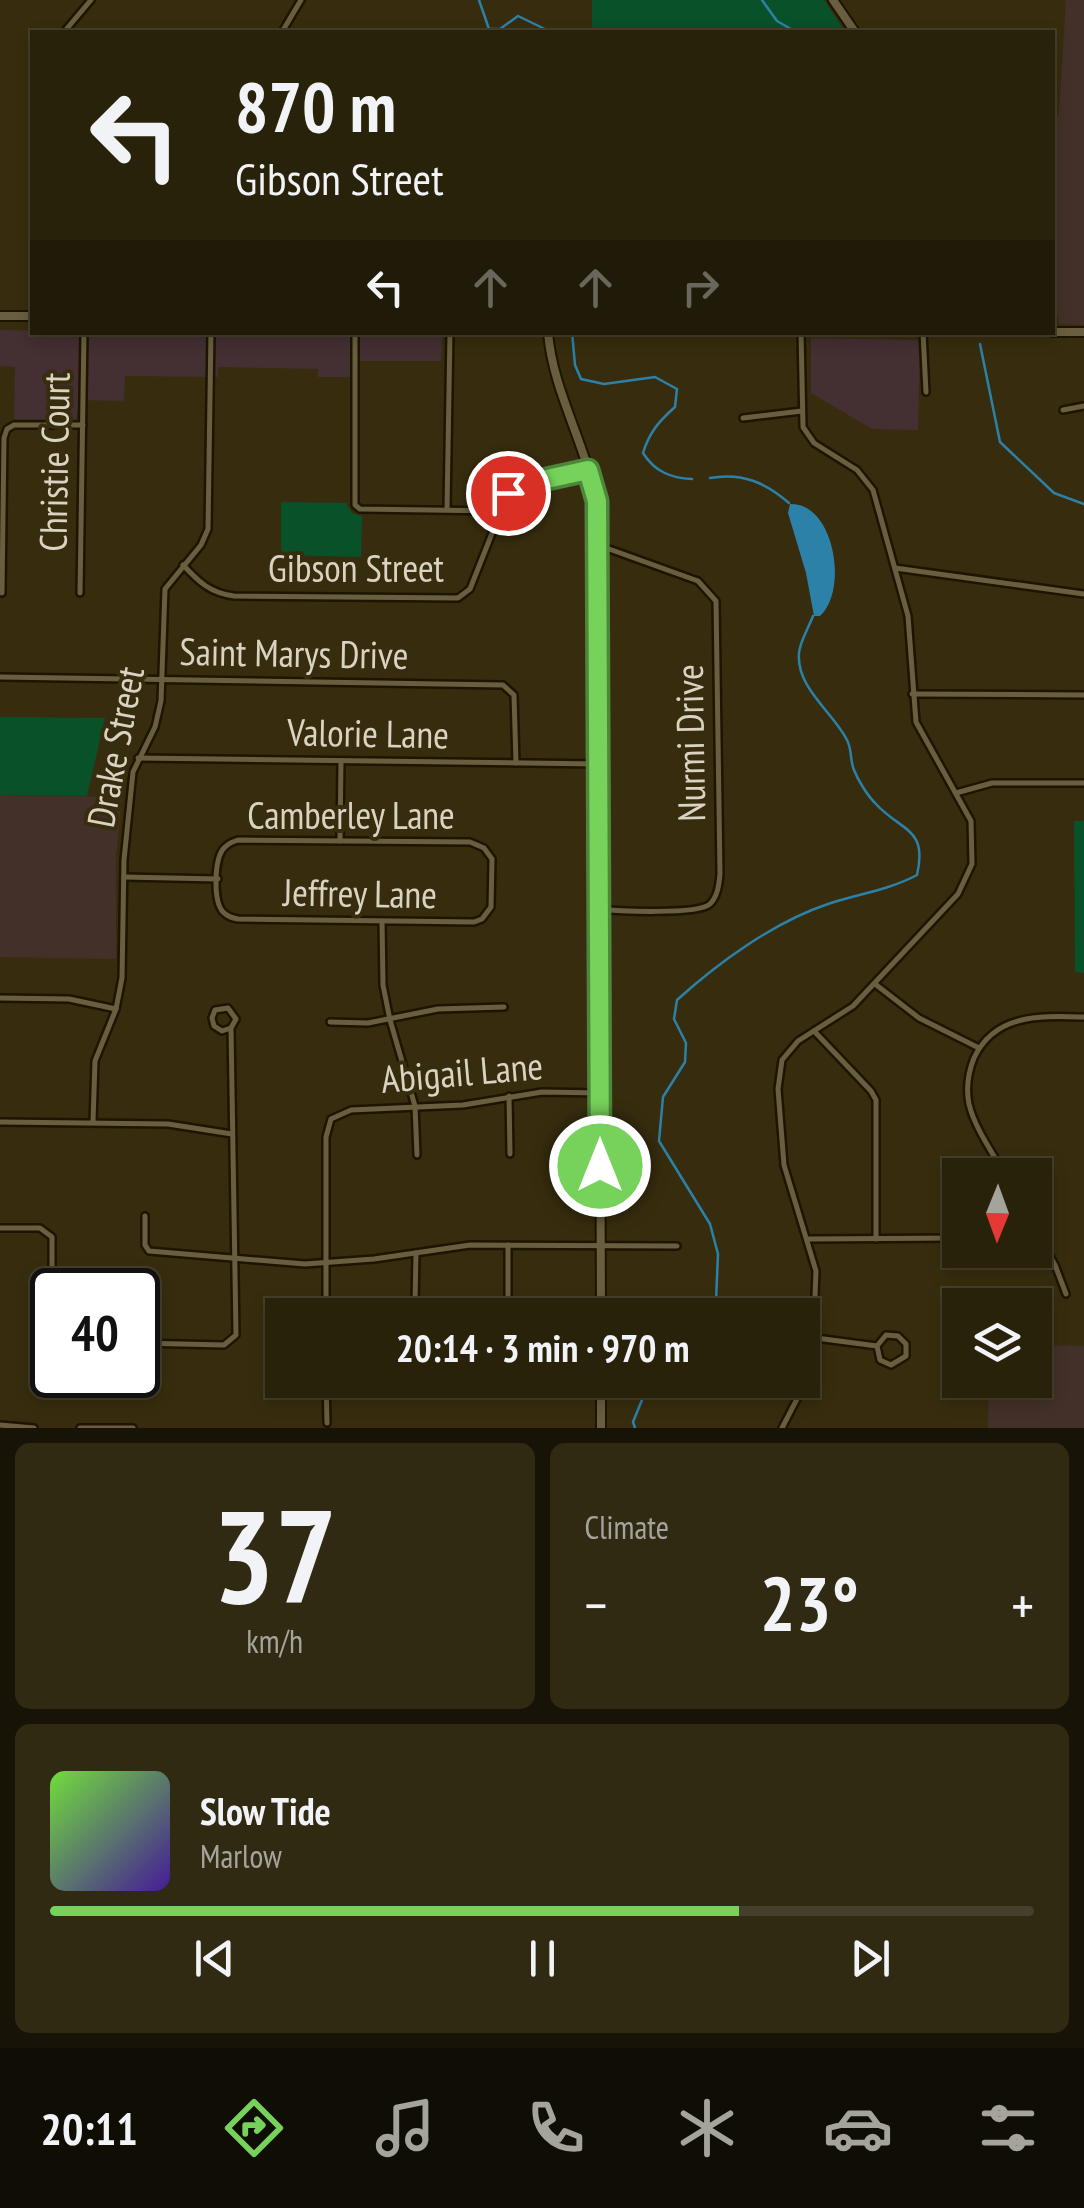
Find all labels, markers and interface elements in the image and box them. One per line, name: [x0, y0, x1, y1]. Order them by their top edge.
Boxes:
text: 870 m: [235, 61, 396, 151]
icon: left: [70, 70, 200, 200]
text: Gibson Street: [235, 149, 444, 207]
icon: left: [358, 260, 413, 315]
icon: ahead: [463, 260, 518, 315]
icon: ahead: [568, 260, 623, 315]
icon: right: [673, 260, 728, 315]
street label: Christie Court: [27, 371, 80, 552]
pin: [466, 451, 551, 536]
icon: arrive: [481, 466, 536, 521]
street label: Gibson Street: [268, 543, 445, 592]
street label: Saint Marys Drive: [179, 626, 409, 679]
street label: Drake Street: [75, 662, 154, 831]
street label: Nurmi Drive: [664, 664, 715, 822]
street label: Valorie Lane: [286, 707, 449, 758]
street label: Camberley Lane: [247, 790, 455, 839]
street label: Jeffrey Lane: [282, 867, 437, 918]
street label: Abigail Lane: [379, 1040, 545, 1103]
position arrow: [548, 1114, 652, 1218]
north arrow: [942, 1158, 1052, 1268]
map controls: [942, 1158, 1052, 1398]
speed limit sign: 40: [30, 1268, 160, 1398]
button: layers: [942, 1288, 1052, 1398]
text: 20:14 · 3 min · 970 m: [396, 1323, 689, 1372]
text: 37: [213, 1471, 337, 1639]
text: Climate: [585, 1506, 669, 1548]
text: 23°: [760, 1555, 859, 1652]
text: −: [585, 1569, 607, 1640]
text: +: [1011, 1569, 1034, 1640]
text: km/h: [246, 1620, 303, 1662]
text: Slow Tide: [200, 1786, 331, 1835]
text: Marlow: [200, 1835, 282, 1877]
icon: previous: [187, 1931, 242, 1986]
icon: pause: [515, 1931, 570, 1986]
icon: next: [843, 1931, 898, 1986]
icon: directions: [219, 2093, 289, 2163]
icon: music: [370, 2093, 440, 2163]
icon: phone: [521, 2093, 591, 2163]
icon: climate: [672, 2093, 742, 2163]
icon: car: [823, 2093, 893, 2163]
icon: filters: [973, 2093, 1043, 2163]
text: 20:11: [40, 2099, 138, 2157]

